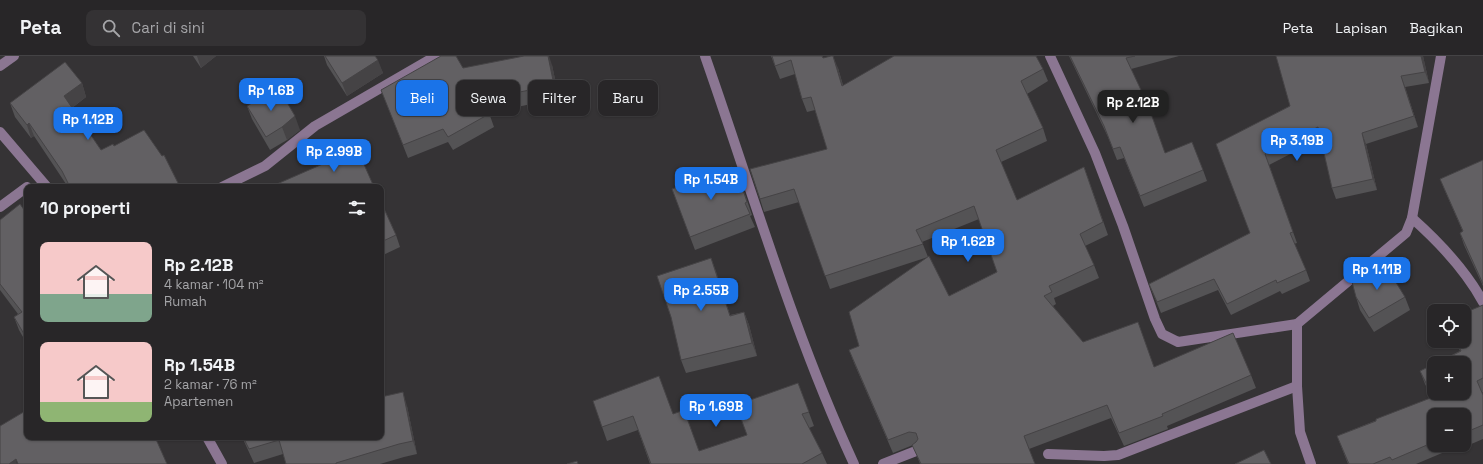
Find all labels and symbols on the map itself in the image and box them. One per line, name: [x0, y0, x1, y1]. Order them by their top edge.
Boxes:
pin: Rp 1.6B: [234, 78, 308, 112]
pin: Rp 2.12B: [1092, 90, 1174, 124]
pin: Rp 1.12B: [47, 107, 129, 141]
pin: Rp 3.19B: [1256, 128, 1338, 162]
pin: Rp 2.99B: [293, 139, 375, 173]
pin: Rp 1.54B: [670, 167, 752, 201]
pin: Rp 1.62B: [927, 229, 1009, 263]
pin: Rp 1.11B: [1336, 257, 1418, 291]
pin: Rp 2.55B: [660, 278, 742, 312]
pin: Rp 1.69B: [675, 394, 757, 428]

